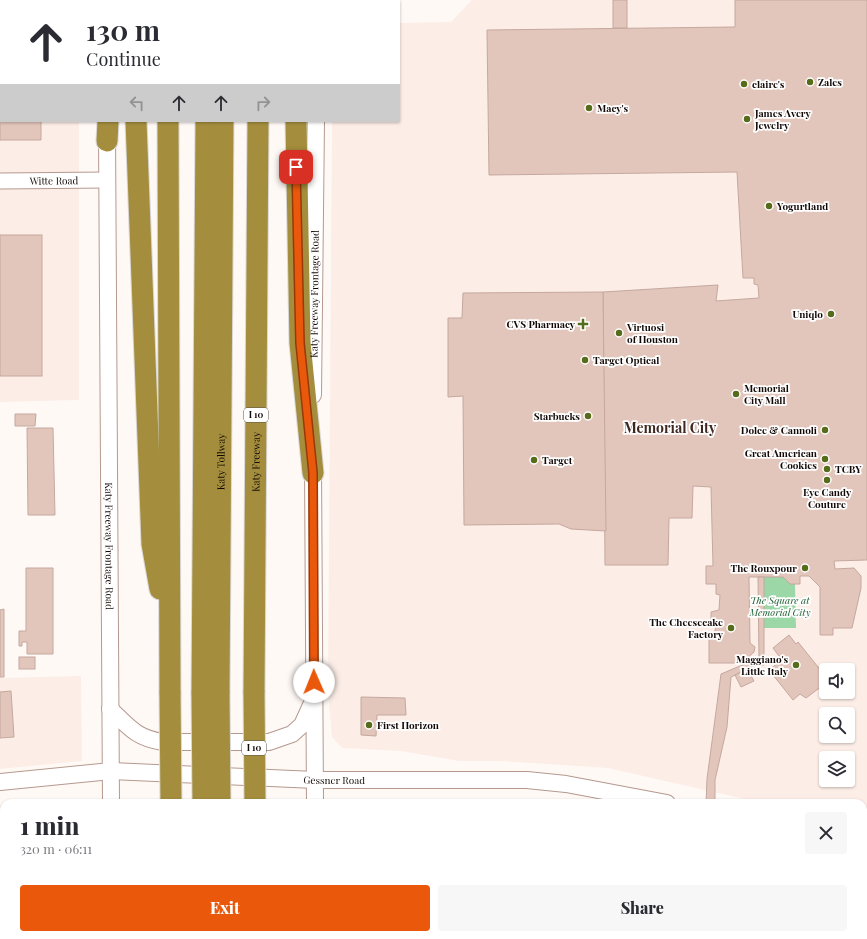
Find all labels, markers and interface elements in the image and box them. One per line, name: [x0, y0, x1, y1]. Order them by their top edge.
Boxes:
text: 130 m: [86, 11, 160, 48]
icon: ahead: [20, 16, 72, 68]
text: Continue: [86, 47, 161, 71]
place label: Zales: [818, 75, 842, 89]
place label: claire's: [752, 77, 785, 91]
marker: Zales: [805, 77, 815, 87]
marker: claire's: [739, 79, 749, 89]
icon: left: [126, 92, 148, 114]
icon: ahead: [168, 92, 190, 114]
icon: ahead: [210, 92, 232, 114]
icon: right: [252, 92, 274, 114]
place label: Macy's: [597, 101, 628, 115]
marker: Macy's: [584, 103, 594, 113]
place label: James Avery Jewelry: [754, 106, 812, 132]
marker: James Avery Jewelry: [742, 114, 752, 124]
pin: [279, 150, 313, 184]
icon: arrive: [285, 156, 307, 178]
street label: Witte Road: [29, 173, 79, 188]
place label: Yogurtland: [776, 199, 828, 213]
marker: Yogurtland: [764, 201, 774, 211]
street label: Katy Freeway Frontage Road: [306, 230, 322, 358]
place label: Uniqlo: [792, 307, 823, 321]
marker: Uniqlo: [826, 309, 836, 319]
place label: CVS Pharmacy: [507, 317, 576, 331]
marker: CVS Pharmacy: [578, 319, 588, 329]
place label: Virtuosi of Houston: [626, 320, 679, 346]
marker: Virtuosi of Houston: [614, 328, 624, 338]
place label: Target Optical: [593, 353, 659, 367]
marker: Target Optical: [580, 355, 590, 365]
place label: Memorial City Mall: [744, 381, 789, 407]
marker: Memorial City Mall: [731, 389, 741, 399]
road number: I 10: [244, 408, 268, 422]
place label: Starbucks: [534, 409, 580, 423]
marker: Starbucks: [583, 411, 593, 421]
district label: Memorial City: [624, 418, 717, 437]
place label: Dolce & Cannoli: [741, 423, 817, 437]
marker: Dolce & Cannoli: [820, 425, 830, 435]
street label: Katy Freeway: [248, 432, 263, 492]
street label: Katy Tollway: [213, 434, 228, 490]
place label: Great American Cookies: [745, 446, 818, 472]
place label: Target: [542, 453, 573, 467]
marker: Great American Cookies: [820, 454, 830, 464]
marker: Target: [529, 455, 539, 465]
place label: TCBY: [835, 462, 862, 476]
marker: TCBY: [822, 464, 832, 474]
marker: Eye Candy Couture: [822, 475, 832, 485]
street label: Katy Freeway Frontage Road: [102, 482, 117, 610]
place label: Eye Candy Couture: [803, 485, 852, 511]
place label: The Rouxpour: [731, 561, 797, 575]
marker: The Rouxpour: [800, 563, 810, 573]
park label: The Square at Memorial City: [749, 593, 811, 619]
place label: The Cheesecake Factory: [649, 615, 724, 641]
marker: The Cheesecake Factory: [726, 623, 736, 633]
place label: Maggiano's Little Italy: [736, 652, 789, 678]
marker: Maggiano's Little Italy: [791, 660, 801, 670]
position arrow: [293, 661, 335, 703]
map controls: [819, 663, 855, 787]
button: sound: [819, 663, 855, 699]
button: search: [819, 707, 855, 743]
place label: First Horizon: [377, 718, 440, 732]
marker: First Horizon: [364, 720, 374, 730]
road number: I 10: [242, 741, 266, 755]
button: layers: [819, 751, 855, 787]
street label: Gessner Road: [303, 772, 365, 787]
text: 1 min: [20, 809, 79, 841]
button: close: [805, 812, 847, 854]
text: 320 m · 06:11: [20, 840, 92, 857]
button: Exit: [20, 885, 430, 931]
button: Share: [438, 885, 847, 931]

